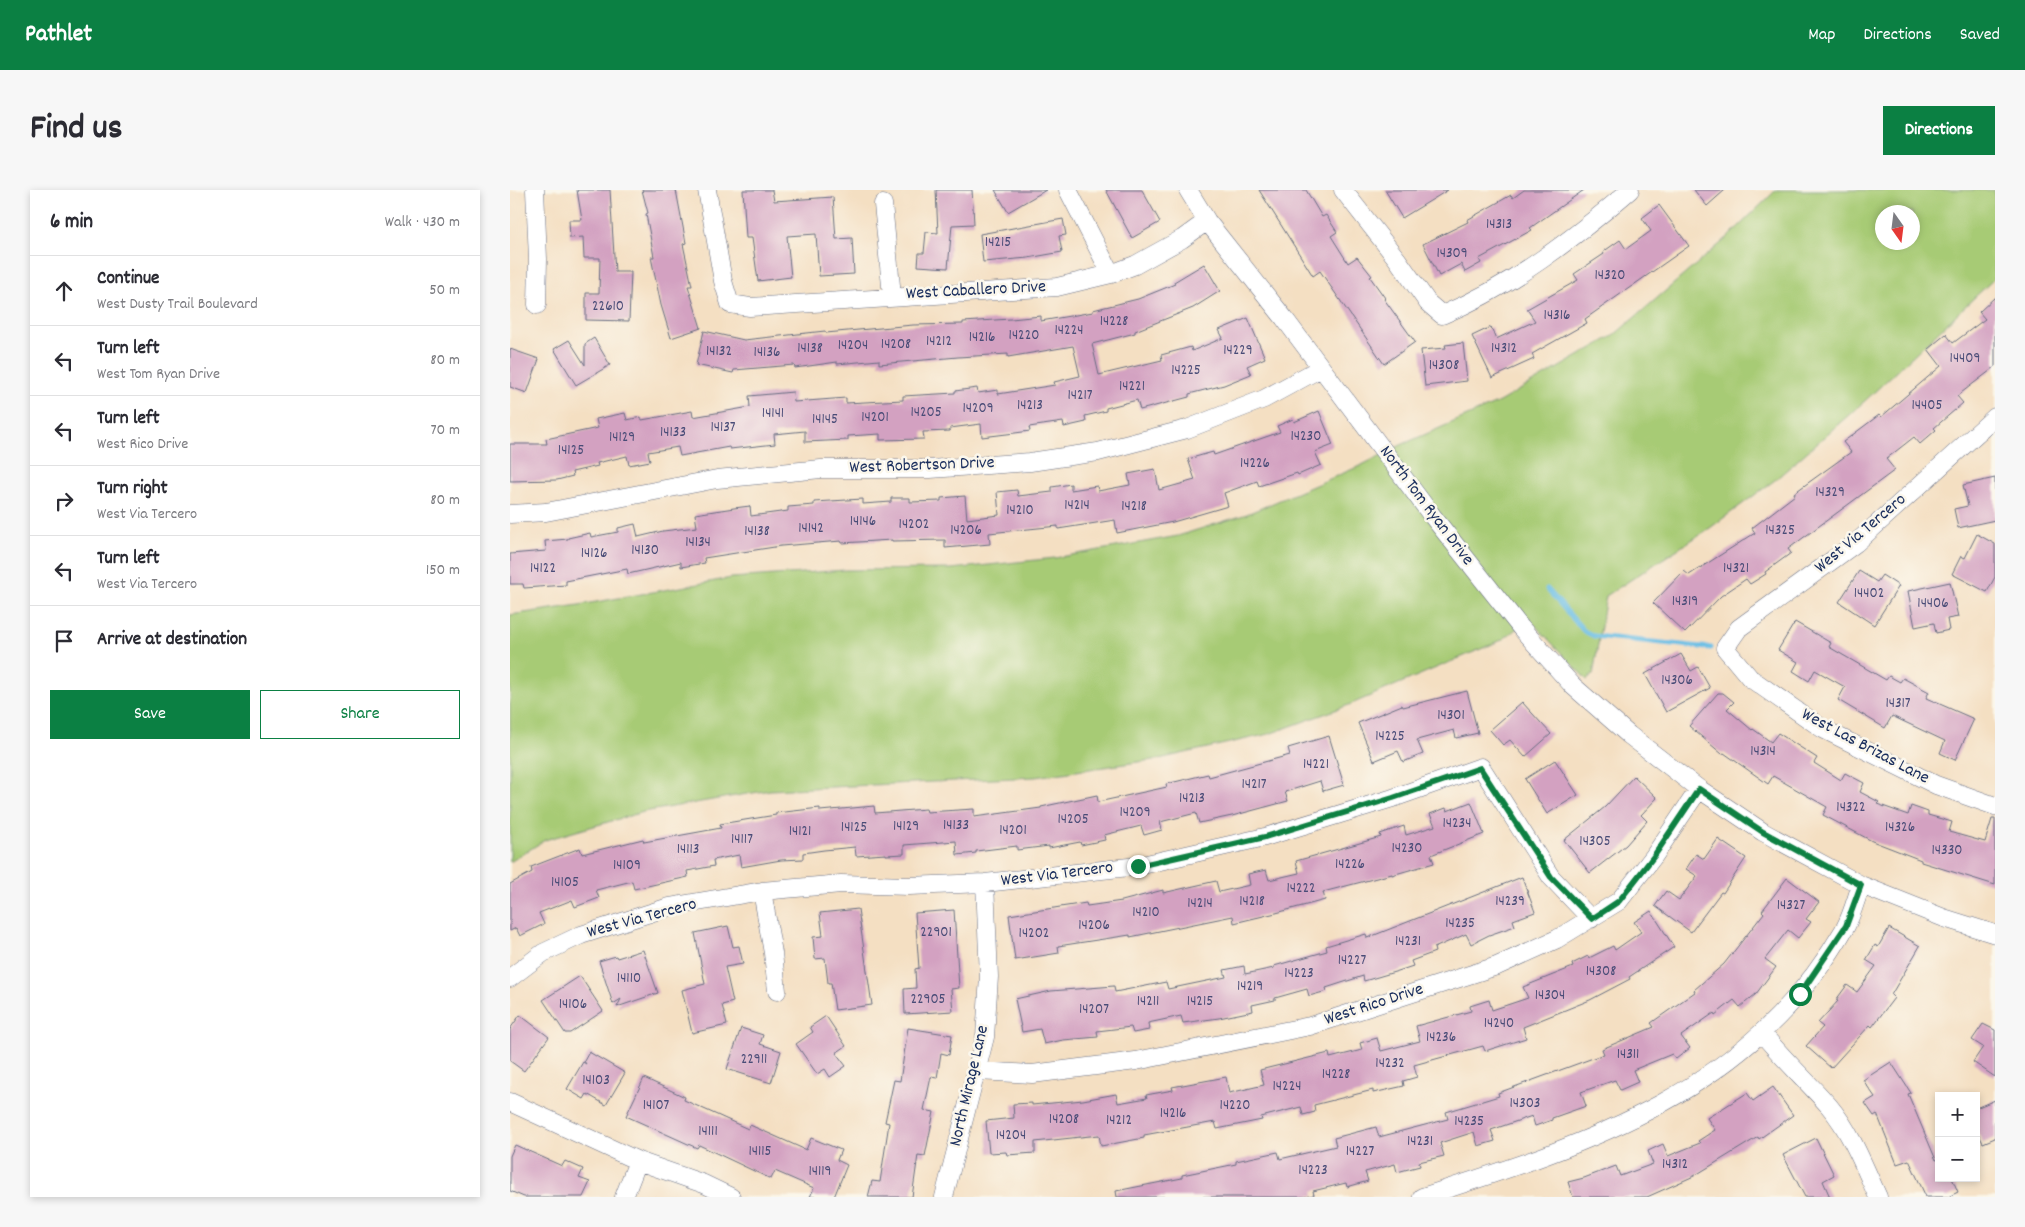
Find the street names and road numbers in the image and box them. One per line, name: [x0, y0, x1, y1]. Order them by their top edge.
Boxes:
street label: West Caballero Drive: [905, 275, 1047, 307]
street label: North Tom Ryan Drive: [1373, 441, 1479, 571]
street label: West Robertson Drive: [849, 451, 995, 481]
street label: West Via Tercero: [1810, 488, 1912, 580]
street label: West Las Brizas Lane: [1797, 703, 1933, 791]
street label: West Via Tercero: [1000, 856, 1114, 894]
street label: West Via Tercero: [584, 892, 700, 946]
street label: West Rico Drive: [1321, 977, 1427, 1033]
street label: North Mirage Lane: [944, 1023, 996, 1149]

